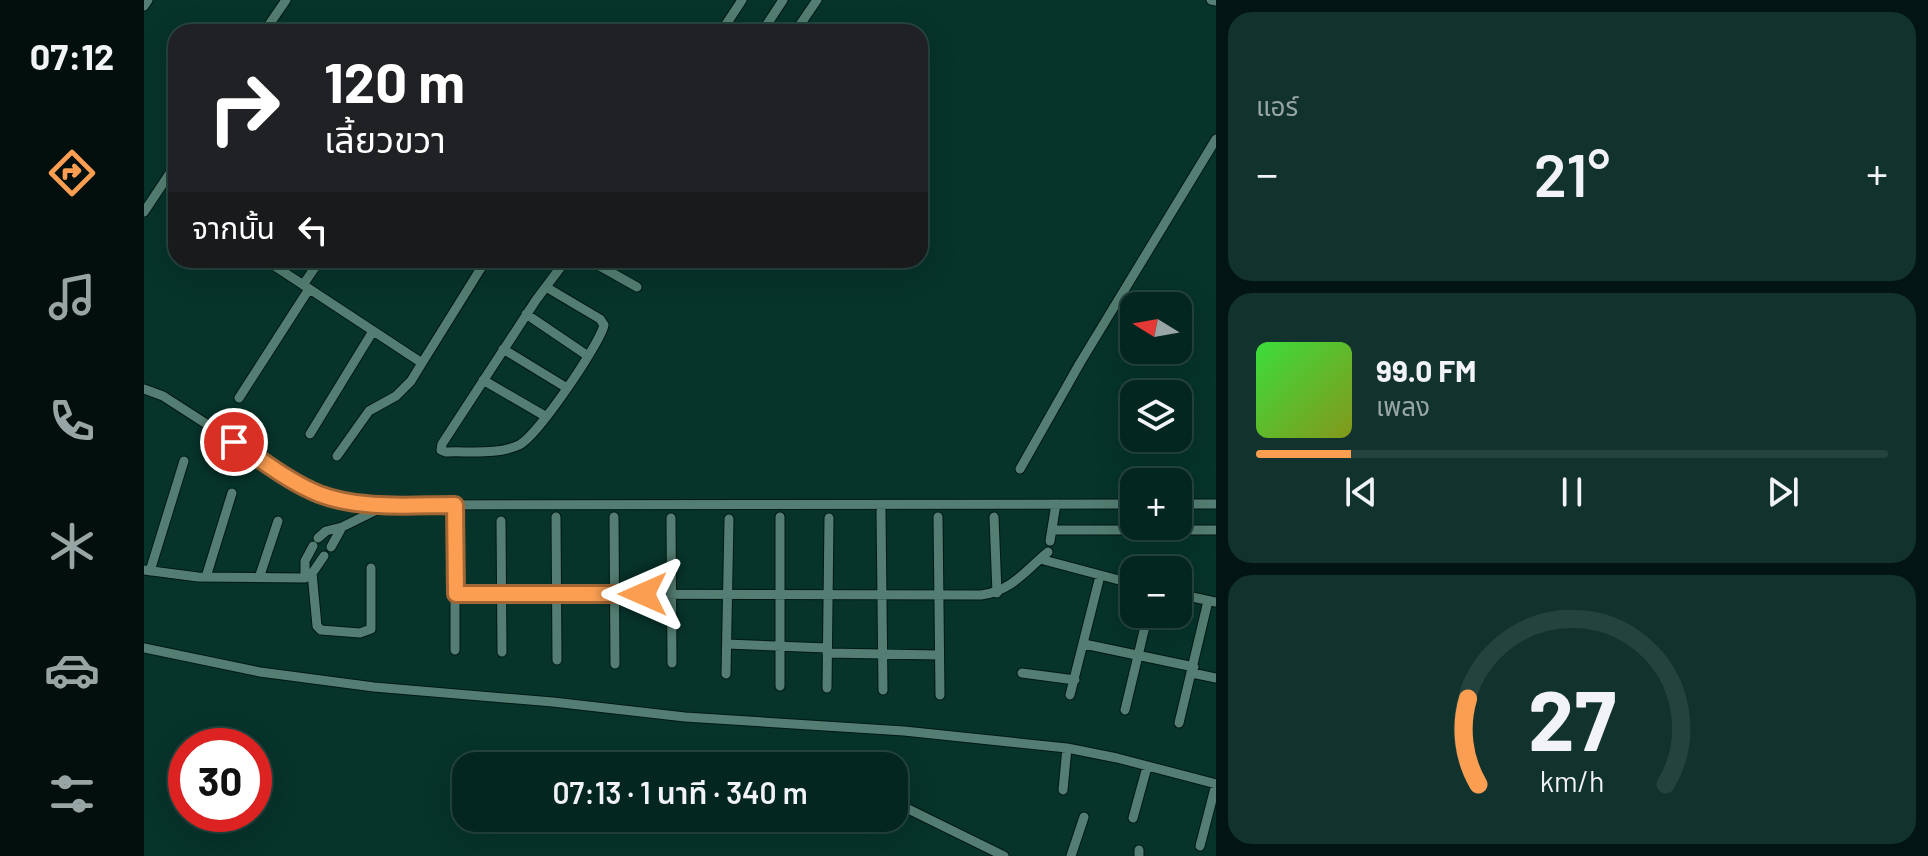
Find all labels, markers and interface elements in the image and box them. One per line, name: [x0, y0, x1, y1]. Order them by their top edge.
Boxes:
text: 07:12: [30, 34, 114, 77]
text: 120 m: [324, 47, 465, 114]
icon: right: [192, 56, 296, 160]
text: แอร์: [1256, 90, 1298, 121]
text: เลี้ยวขวา: [324, 117, 446, 160]
text: 21°: [1534, 137, 1610, 209]
icon: directions: [44, 145, 100, 201]
text: −: [1256, 146, 1278, 199]
text: +: [1866, 146, 1888, 199]
icon: left: [291, 208, 335, 252]
text: จากนั้น: [192, 209, 275, 245]
icon: music: [44, 269, 100, 325]
north arrow: [1120, 292, 1192, 364]
map controls: [1120, 292, 1192, 628]
text: 99.0 FM: [1376, 352, 1477, 388]
button: layers: [1120, 380, 1192, 452]
text: เพลง: [1376, 390, 1430, 421]
icon: phone: [44, 393, 100, 449]
pin: [200, 408, 268, 476]
icon: arrive: [212, 420, 256, 464]
button: +: [1120, 468, 1192, 540]
icon: previous: [1339, 470, 1383, 514]
icon: pause: [1550, 470, 1594, 514]
icon: next: [1761, 470, 1805, 514]
icon: climate: [44, 518, 100, 574]
position arrow: [601, 552, 685, 636]
button: −: [1120, 556, 1192, 628]
icon: car: [44, 642, 100, 698]
text: 27: [1528, 668, 1616, 768]
speed limit sign: 30: [168, 728, 272, 832]
text: km/h: [1540, 764, 1604, 799]
icon: filters: [44, 766, 100, 822]
text: 07:13 · 1 นาที · 340 m: [552, 774, 808, 810]

